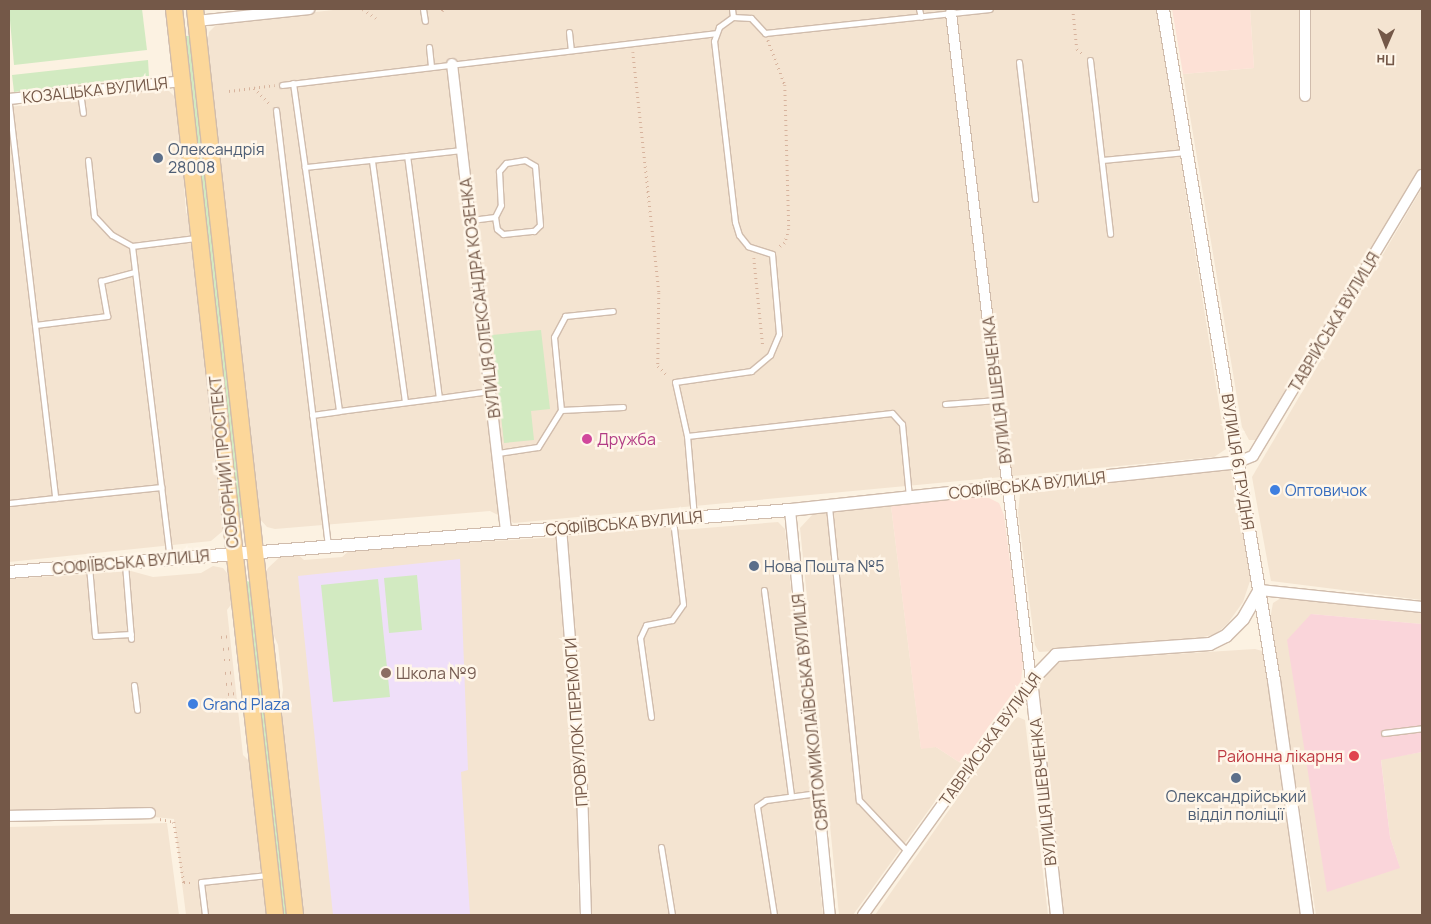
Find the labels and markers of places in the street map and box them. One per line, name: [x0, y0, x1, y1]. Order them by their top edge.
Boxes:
place label: Олександрія 28008: [168, 139, 265, 177]
marker: Олександрія 28008: [152, 152, 164, 164]
place label: Дружба: [597, 429, 656, 449]
marker: Дружба: [581, 433, 593, 445]
place label: Оптовичок: [1285, 480, 1367, 500]
marker: Оптовичок: [1269, 484, 1281, 496]
place label: Нова Пошта №5: [764, 556, 885, 576]
marker: Нова Пошта №5: [748, 560, 760, 572]
place label: Школа №9: [396, 663, 477, 683]
marker: Школа №9: [380, 667, 392, 679]
place label: Grand Plaza: [203, 694, 290, 714]
marker: Grand Plaza: [187, 698, 199, 710]
place label: Районна лікарня: [1217, 746, 1343, 766]
marker: Районна лікарня: [1347, 749, 1361, 763]
marker: Олександрійський відділ поліції: [1230, 772, 1242, 784]
place label: Олександрійський відділ поліції: [1166, 786, 1306, 824]

